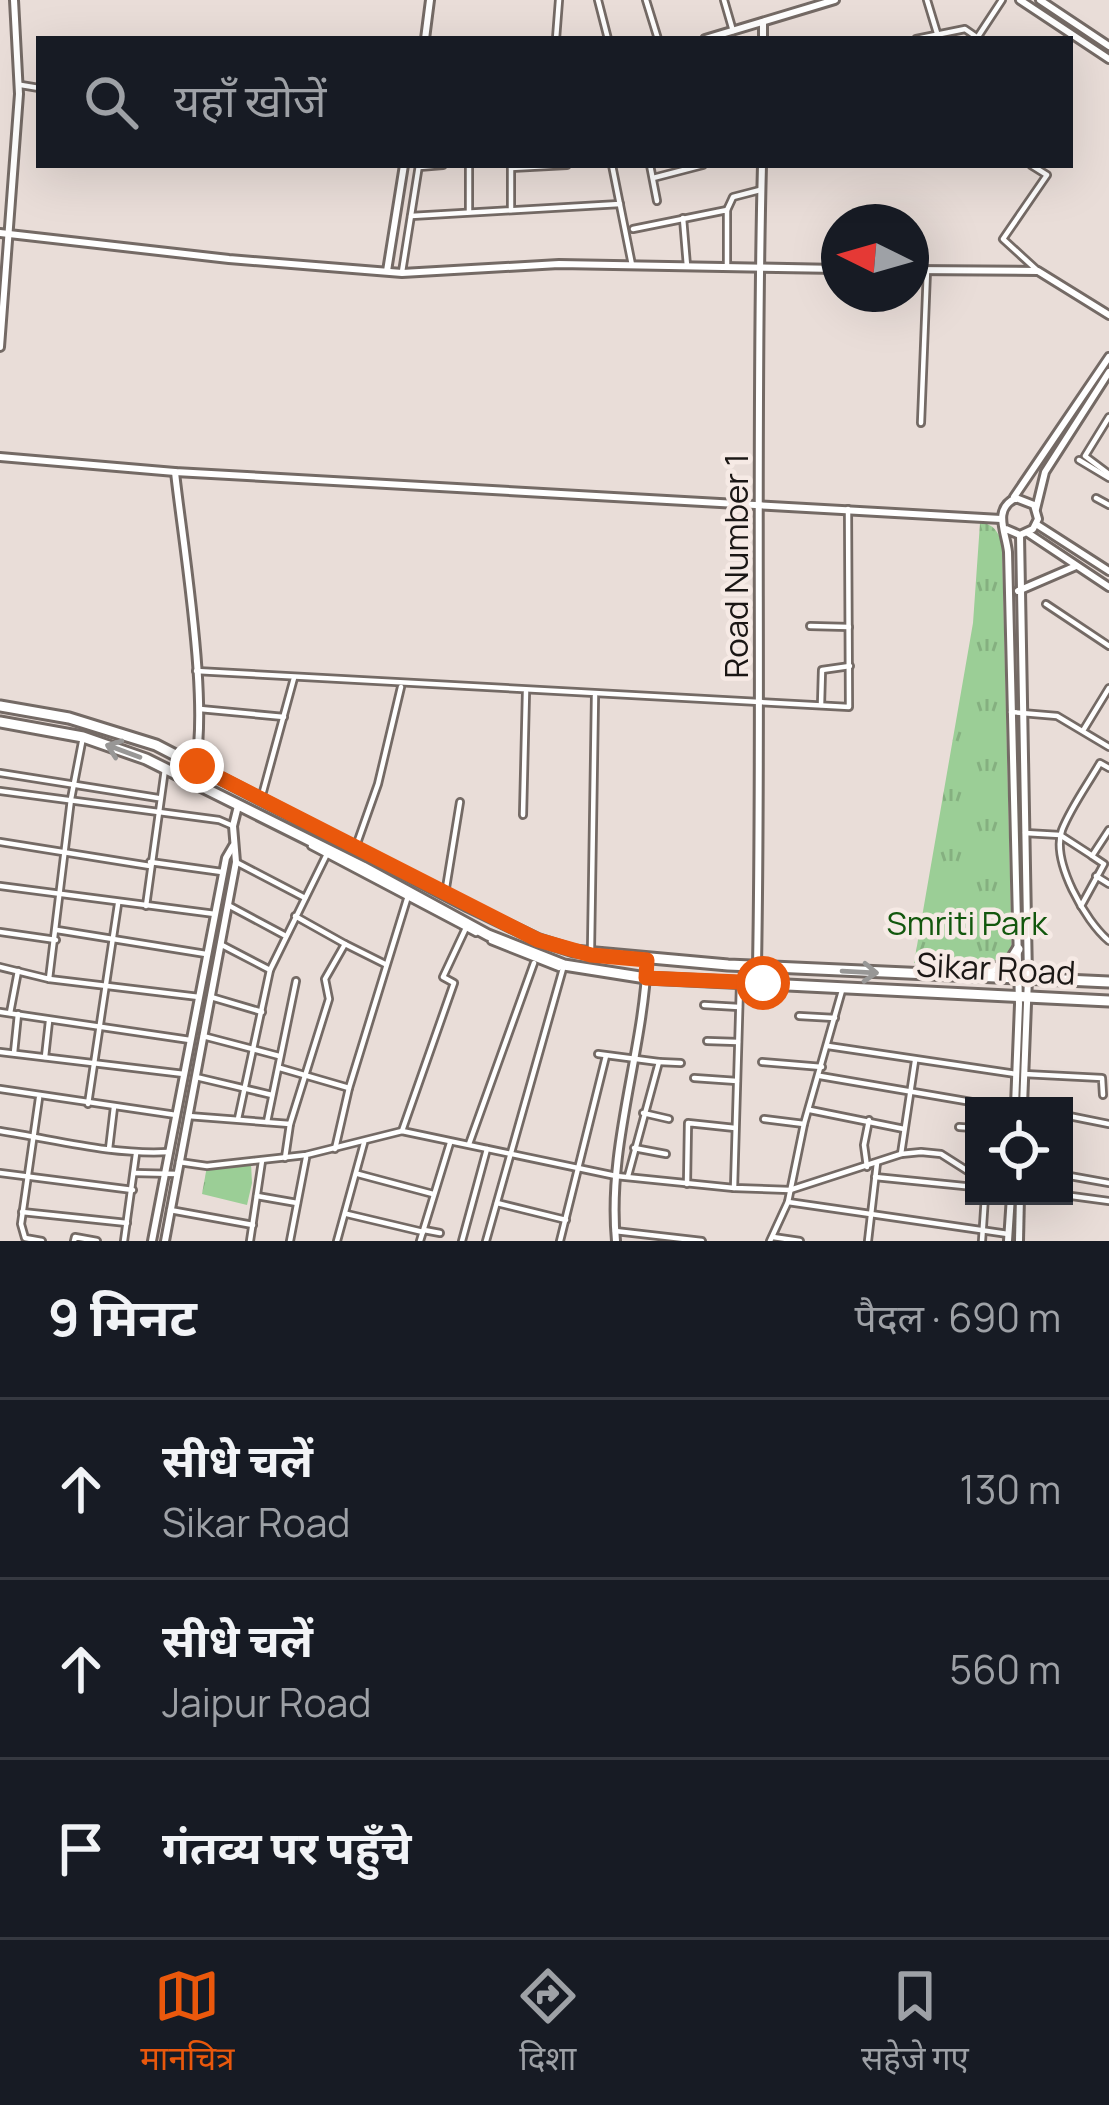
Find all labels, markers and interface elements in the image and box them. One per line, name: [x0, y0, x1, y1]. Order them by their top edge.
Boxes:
search box: [36, 36, 1073, 168]
icon: search: [78, 69, 144, 135]
text: यहाँ खोजें: [174, 69, 327, 131]
north arrow: [821, 204, 929, 312]
street label: Road Number 1: [713, 453, 758, 679]
one-way arrow: [105, 738, 142, 760]
route end: [170, 739, 224, 793]
park label: Smriti Park: [886, 900, 1049, 945]
street label: Sikar Road: [915, 941, 1077, 995]
route start: [736, 956, 790, 1010]
one-way arrow: [840, 961, 879, 984]
map controls: [965, 1097, 1073, 1205]
button: locate: [965, 1097, 1073, 1205]
text: 9 मिनट: [48, 1282, 197, 1351]
text: पैदल · 690 m: [855, 1290, 1061, 1344]
text: सीधे चलें: [162, 1429, 313, 1491]
icon: ahead: [48, 1456, 114, 1522]
text: 130 m: [960, 1462, 1061, 1516]
text: Sikar Road: [162, 1495, 350, 1549]
text: सीधे चलें: [162, 1609, 313, 1671]
icon: ahead: [48, 1636, 114, 1702]
text: 560 m: [950, 1642, 1061, 1696]
text: Jaipur Road: [162, 1675, 371, 1729]
icon: arrive: [48, 1816, 114, 1882]
text: गंतव्य पर पहुँचे: [162, 1816, 411, 1878]
tab: मानचित्र: [140, 1963, 234, 2083]
tab: दिशा: [515, 1963, 581, 2083]
tab: सहेजे गए: [861, 1963, 969, 2083]

